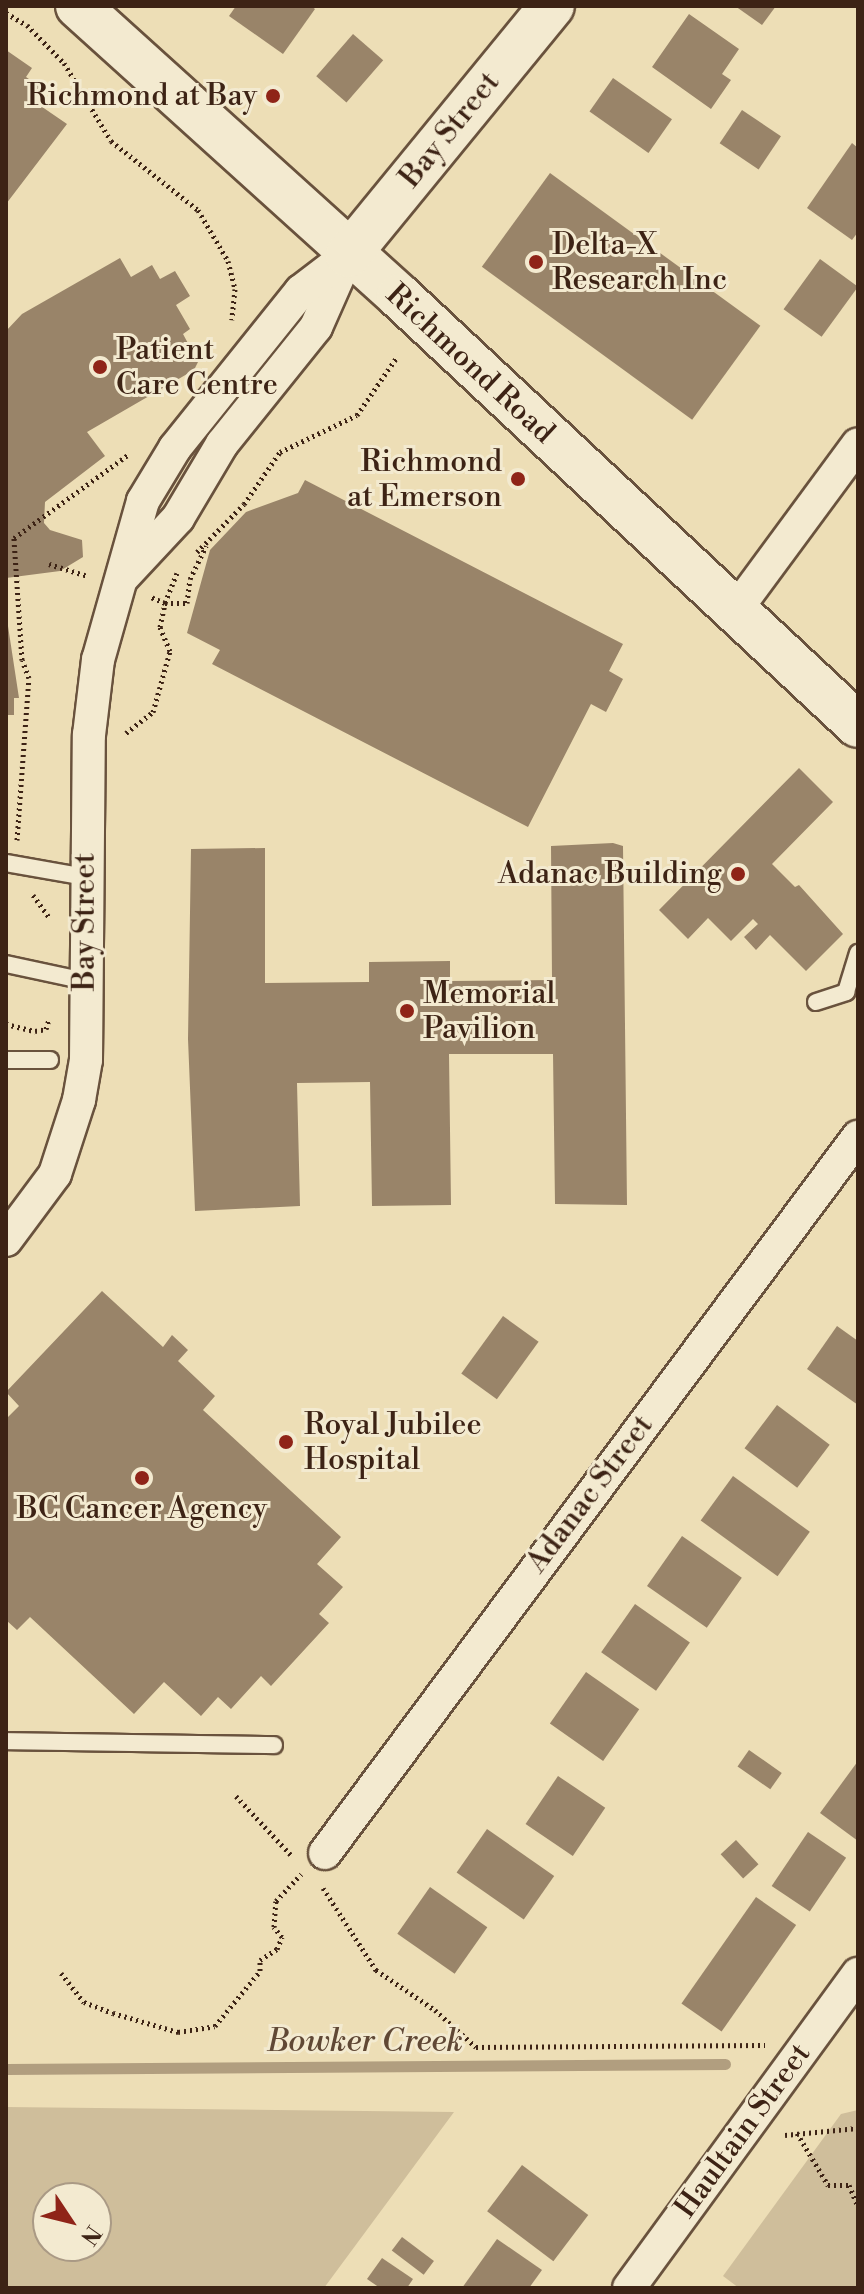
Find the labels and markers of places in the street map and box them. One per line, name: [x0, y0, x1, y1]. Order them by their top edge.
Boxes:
place label: Richmond at Bay: [27, 78, 257, 114]
marker: Richmond at Bay: [264, 87, 282, 105]
place label: Delta-X Research Inc: [552, 227, 727, 298]
marker: Delta-X Research Inc: [527, 253, 545, 271]
place label: Patient Care Centre: [116, 332, 278, 402]
marker: Patient Care Centre: [91, 358, 109, 376]
place label: Richmond at Emerson: [347, 444, 502, 514]
marker: Richmond at Emerson: [509, 470, 527, 488]
place label: Adanac Building: [498, 856, 722, 892]
marker: Adanac Building: [729, 865, 747, 883]
place label: Memorial Pavilion: [423, 976, 555, 1046]
marker: Memorial Pavilion: [398, 1002, 416, 1020]
place label: Royal Jubilee Hospital: [304, 1407, 482, 1478]
marker: Royal Jubilee Hospital: [275, 1431, 297, 1453]
marker: BC Cancer Agency: [133, 1469, 151, 1487]
place label: BC Cancer Agency: [17, 1491, 267, 1527]

